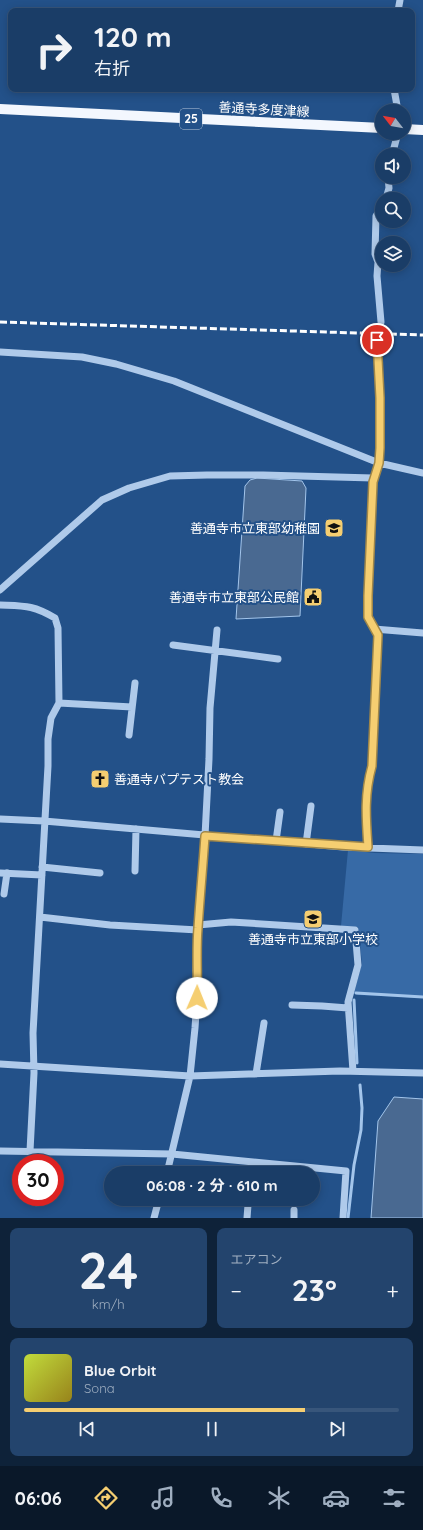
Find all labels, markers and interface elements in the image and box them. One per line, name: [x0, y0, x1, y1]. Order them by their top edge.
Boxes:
text: 120 m: [94, 19, 172, 54]
icon: right: [28, 24, 80, 76]
text: 右折: [94, 57, 130, 80]
street label: 善通寺多度津線: [218, 99, 310, 119]
north arrow: [375, 104, 411, 140]
map controls: [375, 104, 411, 272]
road number: 25: [180, 109, 202, 129]
button: sound: [375, 148, 411, 184]
button: search: [375, 192, 411, 228]
button: layers: [375, 236, 411, 272]
pin: [360, 323, 394, 357]
icon: arrive: [366, 329, 388, 351]
school or university icon: 善通寺市立東部幼稚園: [323, 517, 345, 539]
place label: 善通寺市立東部幼稚園: [190, 520, 320, 536]
public building icon: 善通寺市立東部公民館: [302, 586, 324, 608]
place label: 善通寺市立東部公民館: [169, 589, 299, 605]
church icon: 善通寺バプテスト教会: [89, 768, 111, 790]
place label: 善通寺バプテスト教会: [114, 771, 244, 787]
school or university icon: 善通寺市立東部小学校: [302, 908, 324, 930]
place label: 善通寺市立東部小学校: [248, 931, 378, 947]
position arrow: [176, 977, 218, 1019]
speed limit sign: 30: [12, 1154, 64, 1206]
text: 06:08 · 2 分 · 610 m: [146, 1176, 278, 1195]
text: 24: [78, 1237, 138, 1302]
text: エアコン: [231, 1251, 283, 1267]
text: 23°: [292, 1271, 337, 1309]
text: −: [231, 1277, 242, 1305]
text: +: [387, 1277, 399, 1305]
text: km/h: [92, 1296, 125, 1312]
text: Blue Orbit: [84, 1361, 157, 1380]
text: Sona: [84, 1380, 115, 1396]
icon: previous: [76, 1418, 98, 1440]
icon: pause: [201, 1418, 223, 1440]
icon: next: [326, 1418, 348, 1440]
icon: directions: [92, 1484, 120, 1512]
icon: music: [149, 1484, 177, 1512]
icon: phone: [207, 1484, 235, 1512]
icon: climate: [265, 1484, 293, 1512]
icon: car: [322, 1484, 350, 1512]
icon: filters: [380, 1484, 408, 1512]
text: 06:06: [15, 1487, 62, 1510]

